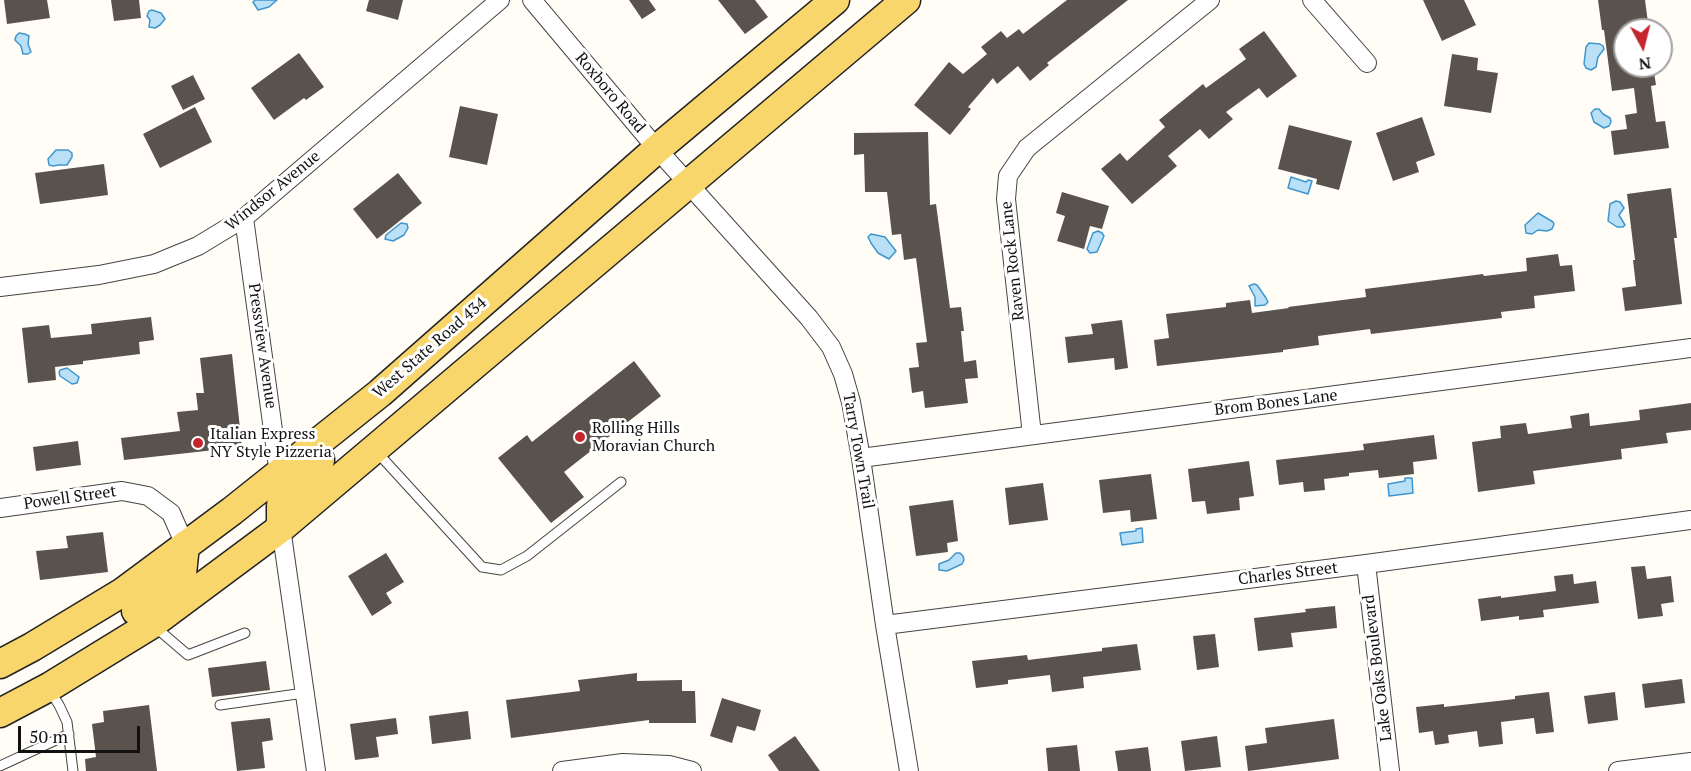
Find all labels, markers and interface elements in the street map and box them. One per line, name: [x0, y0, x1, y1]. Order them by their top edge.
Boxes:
north arrow: [1613, 18, 1673, 78]
street label: Roxboro Road: [571, 49, 649, 137]
text: N: [1638, 52, 1652, 76]
street label: Windsor Avenue: [222, 147, 324, 235]
street label: Raven Rock Lane: [997, 200, 1029, 322]
street label: Pressview Avenue: [244, 282, 280, 410]
street label: West State Road 434: [369, 293, 491, 403]
street label: Brom Bones Lane: [1213, 386, 1339, 420]
street label: Tarry Town Trail: [838, 391, 878, 511]
place label: Rolling Hills Moravian Church: [592, 418, 715, 456]
place label: Italian Express NY Style Pizzeria: [210, 424, 332, 462]
marker: Rolling Hills Moravian Church: [573, 430, 587, 444]
marker: Italian Express NY Style Pizzeria: [191, 436, 205, 450]
street label: Powell Street: [22, 482, 118, 514]
street label: Charles Street: [1237, 558, 1339, 590]
street label: Lake Oaks Boulevard: [1359, 594, 1397, 742]
scale bar: [21, 714, 142, 752]
text: 50 m: [29, 724, 68, 748]

